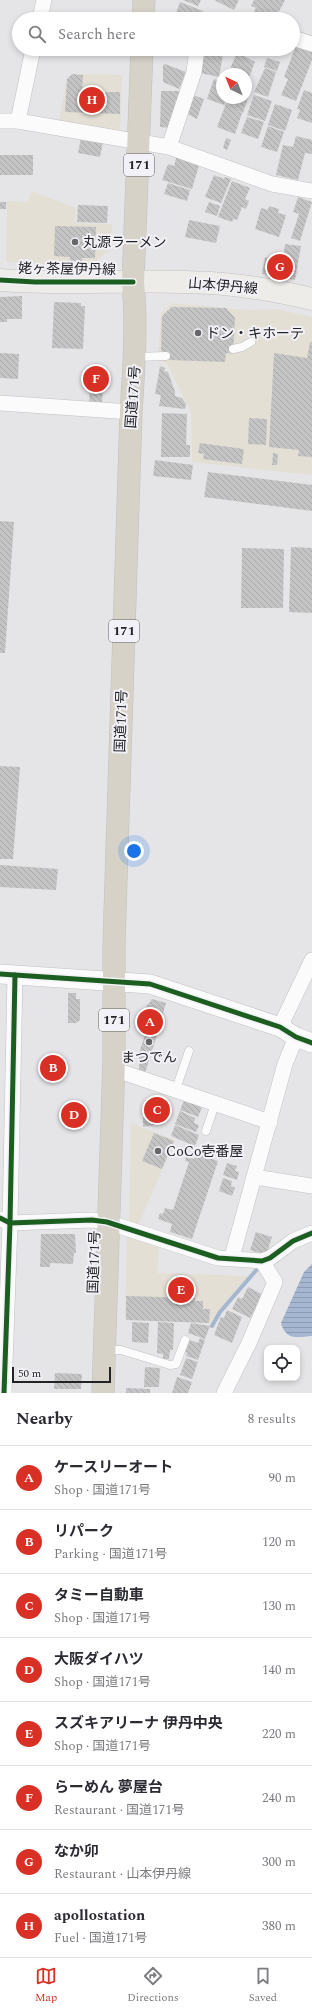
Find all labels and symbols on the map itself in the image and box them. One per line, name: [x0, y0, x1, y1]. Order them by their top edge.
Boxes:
north arrow: [216, 68, 252, 104]
pin: H: [79, 85, 105, 115]
road number: 171: [124, 154, 154, 176]
place label: 丸源ラーメン: [83, 232, 166, 253]
marker: 丸源ラーメン: [70, 237, 80, 247]
pin: G: [267, 252, 293, 282]
street label: 姥ヶ茶屋伊丹線: [18, 258, 116, 280]
street label: 山本伊丹線: [187, 272, 259, 300]
place label: ドン・キホーテ: [206, 323, 304, 344]
marker: ドン・キホーテ: [193, 328, 203, 338]
pin: F: [83, 364, 109, 394]
street label: 国道171号: [120, 365, 146, 429]
road number: 171: [109, 620, 139, 642]
street label: 国道171号: [109, 689, 133, 753]
your location: [124, 841, 144, 861]
pin: A: [137, 1007, 163, 1037]
road number: 171: [99, 1009, 129, 1031]
marker: まつでん: [144, 1037, 154, 1047]
place label: まつでん: [121, 1047, 177, 1068]
pin: B: [40, 1053, 66, 1083]
pin: C: [144, 1095, 170, 1125]
pin: D: [61, 1100, 87, 1130]
place label: CoCo壱番屋: [166, 1141, 243, 1162]
marker: CoCo壱番屋: [153, 1146, 163, 1156]
street label: 国道171号: [82, 1230, 106, 1294]
pin: E: [168, 1275, 194, 1305]
scale bar: [12, 1365, 111, 1384]

